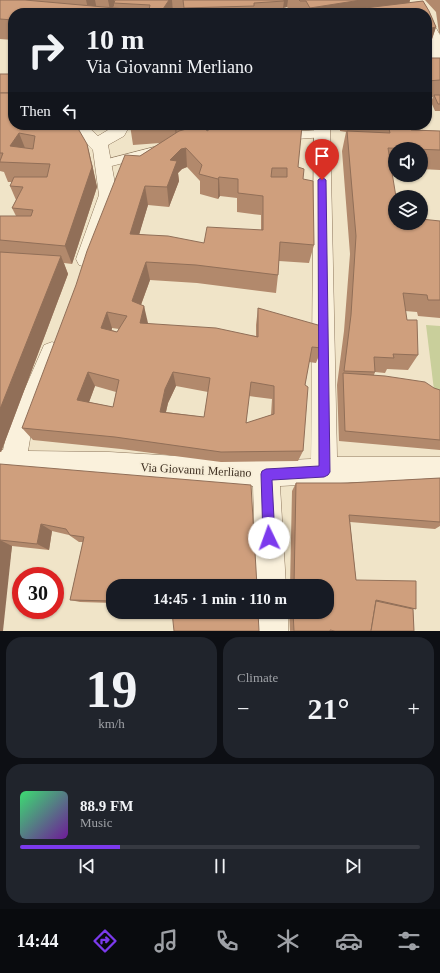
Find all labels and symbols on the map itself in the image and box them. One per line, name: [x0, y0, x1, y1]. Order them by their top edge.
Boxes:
pin: [305, 139, 339, 180]
street label: Via Giovanni Merliano: [140, 460, 252, 480]
position arrow: [248, 517, 290, 559]
speed limit sign: 30: [12, 567, 64, 619]

